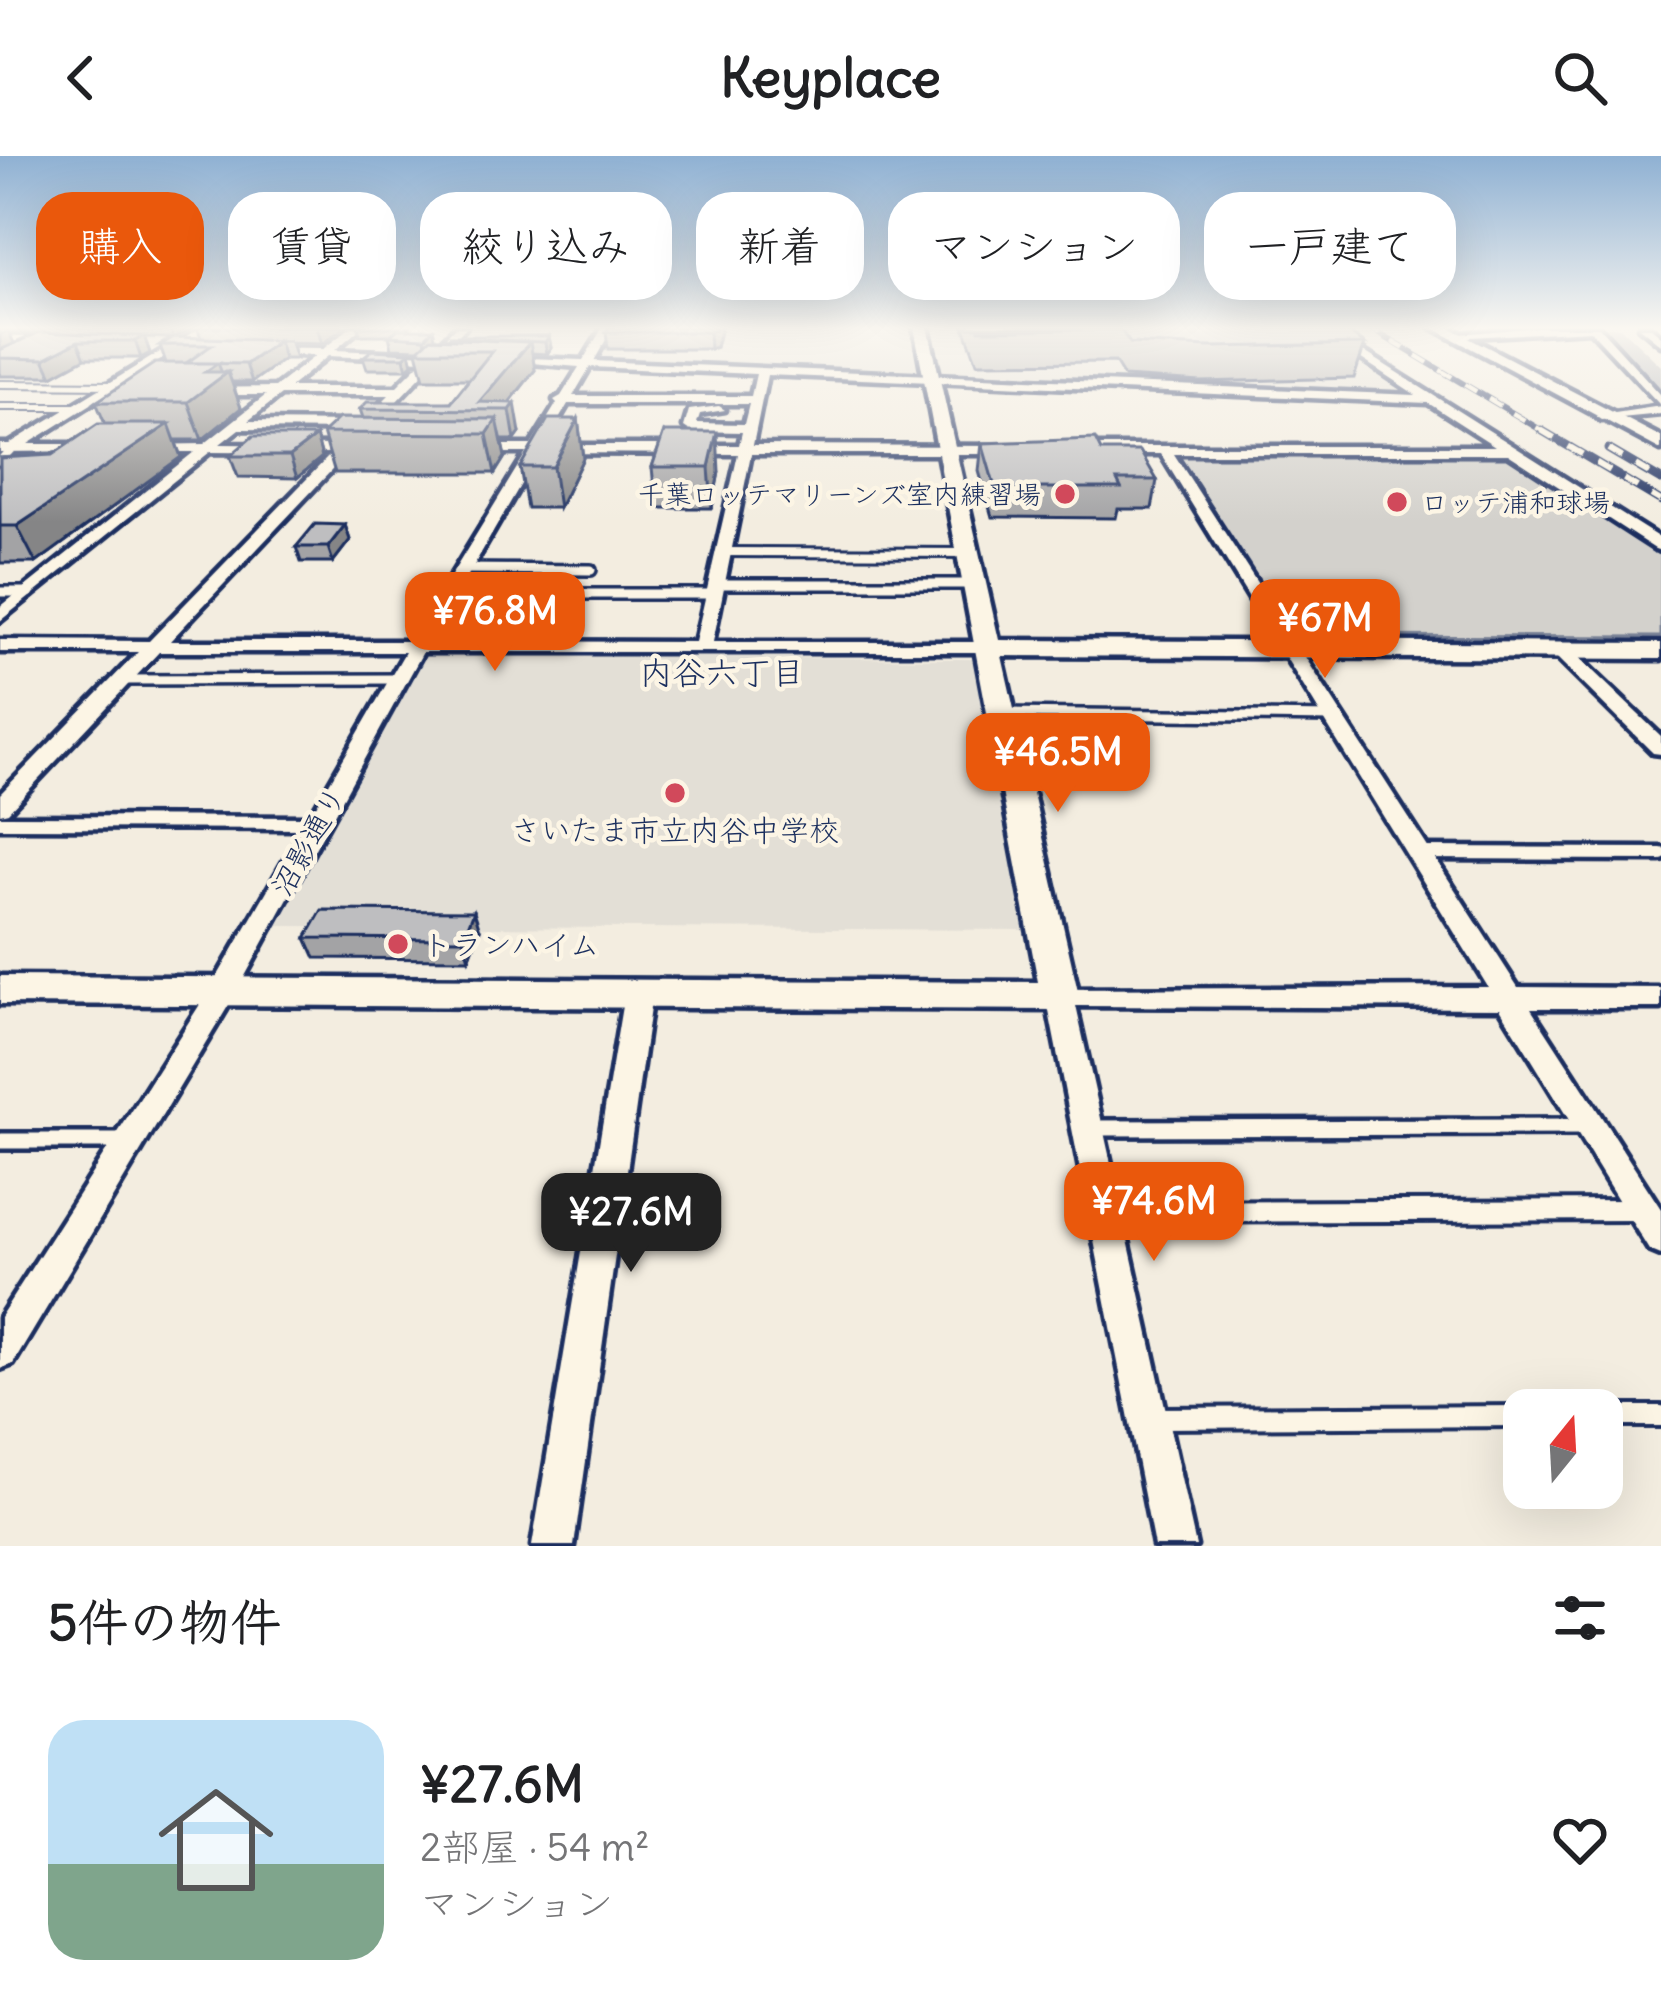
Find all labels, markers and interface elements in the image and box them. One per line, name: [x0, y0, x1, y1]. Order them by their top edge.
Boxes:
text: Keyplace: [720, 44, 941, 112]
icon: back: [48, 45, 114, 111]
icon: search: [1547, 45, 1613, 111]
chip: 購入: [36, 192, 204, 300]
chip: 賃貸: [228, 192, 396, 300]
chip: 絞り込み: [420, 192, 672, 300]
chip: 新着: [696, 192, 864, 300]
chip: マンション: [888, 192, 1180, 300]
chip: 一戸建て: [1204, 192, 1456, 300]
place label: 千葉ロッテマリーンズ室内練習場: [638, 477, 1041, 511]
marker: 千葉ロッテマリーンズ室内練習場: [1052, 481, 1078, 507]
place label: ロッテ浦和球場: [1421, 485, 1610, 519]
marker: ロッテ浦和球場: [1384, 489, 1410, 515]
pin: ¥76.8M: [397, 572, 593, 674]
pin: ¥67M: [1254, 579, 1396, 681]
text: ¥76.8M: [432, 586, 558, 635]
text: ¥67M: [1277, 593, 1373, 642]
district label: 内谷六丁目: [640, 651, 805, 693]
pin: ¥46.5M: [960, 713, 1156, 815]
text: ¥46.5M: [993, 727, 1123, 776]
street label: 沼影通り: [262, 779, 354, 903]
marker: さいたま市立内谷中学校: [662, 780, 688, 806]
place label: さいたま市立内谷中学校: [511, 811, 839, 849]
place label: トランハイム: [422, 925, 600, 963]
marker: トランハイム: [385, 931, 411, 957]
pin: ¥74.6M: [1056, 1162, 1252, 1264]
pin: ¥27.6M: [533, 1173, 729, 1275]
text: ¥74.6M: [1091, 1176, 1217, 1225]
text: ¥27.6M: [568, 1187, 694, 1236]
north arrow: [1503, 1389, 1623, 1509]
map controls: [1503, 1389, 1623, 1509]
icon: filters: [1547, 1585, 1613, 1651]
text: 5件の物件: [48, 1590, 281, 1654]
text: ¥27.6M: [420, 1752, 584, 1816]
icon: home: [144, 1768, 288, 1912]
icon: heart: [1547, 1807, 1613, 1873]
text: 2部屋 · 54 m²: [420, 1823, 650, 1872]
text: マンション: [420, 1879, 613, 1928]

